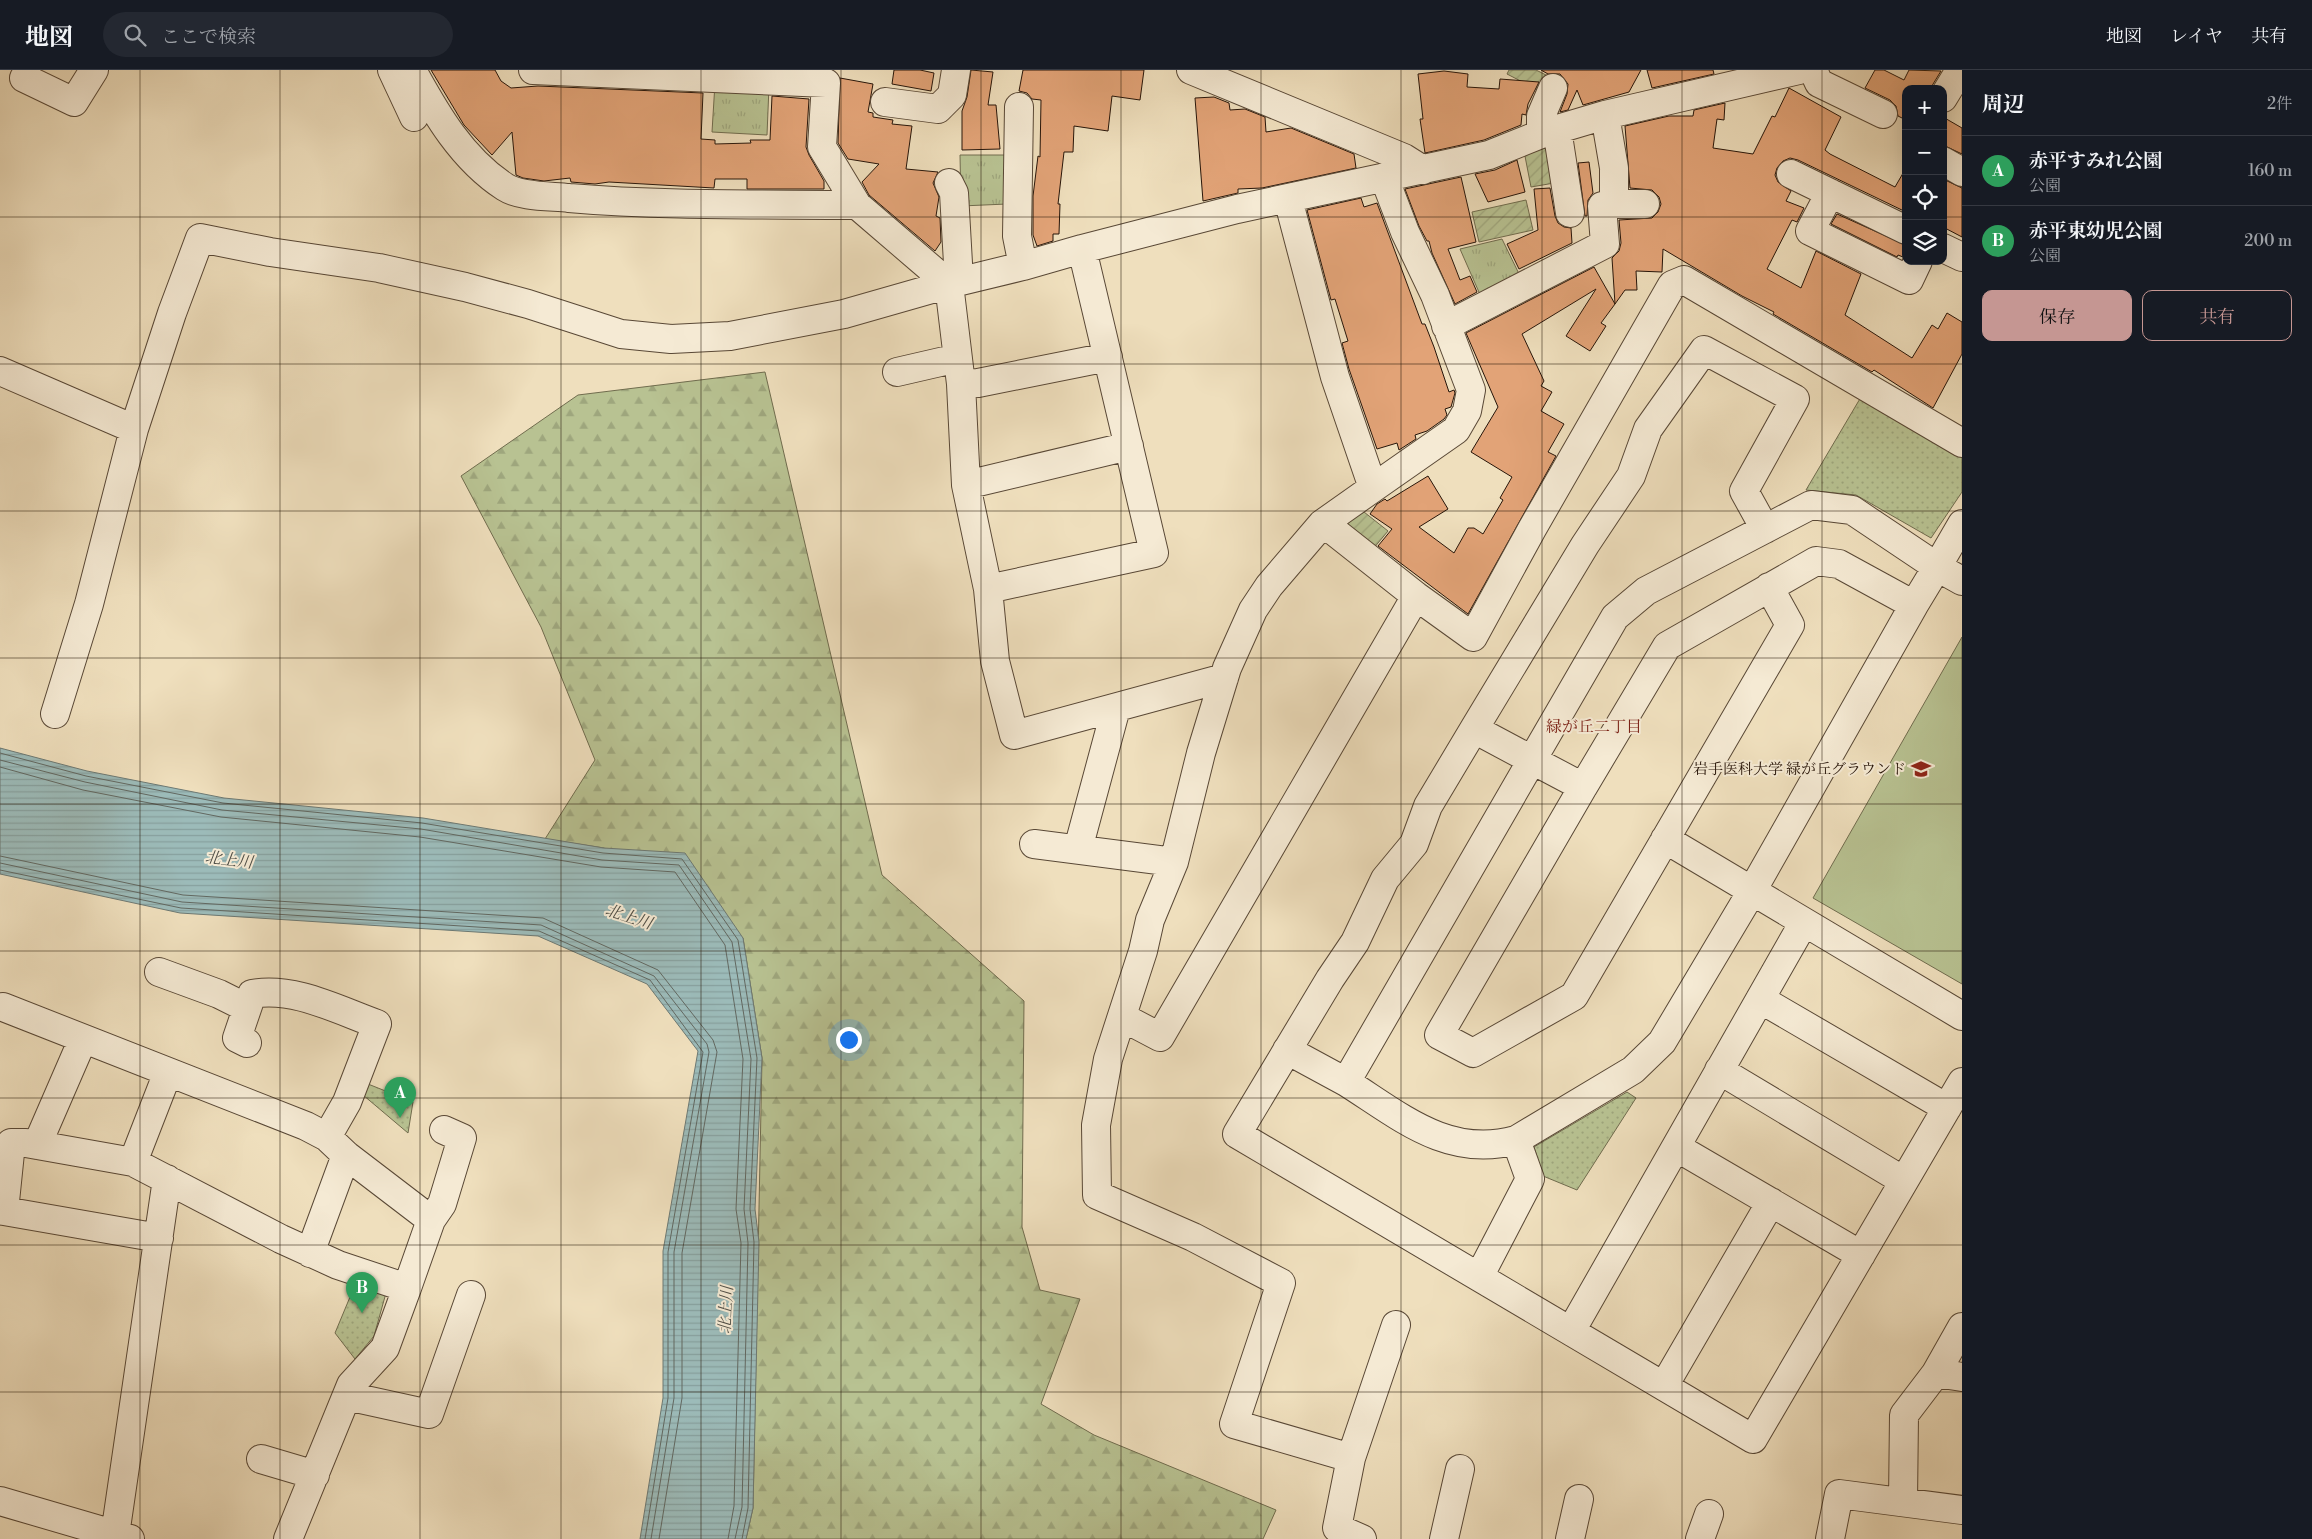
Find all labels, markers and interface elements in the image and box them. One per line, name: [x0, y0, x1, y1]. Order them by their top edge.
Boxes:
search box: [103, 12, 453, 57]
icon: search: [121, 21, 149, 49]
text: 地図: [25, 23, 73, 53]
text: ここで検索: [161, 25, 256, 49]
text: 地図: [2106, 25, 2142, 48]
text: レイヤ: [2170, 25, 2223, 48]
text: 共有: [2251, 25, 2287, 48]
map controls: [1902, 85, 1947, 265]
button: +: [1902, 85, 1947, 130]
text: 周辺: [1982, 92, 2024, 118]
text: 2件: [2267, 94, 2292, 114]
button: −: [1902, 130, 1947, 175]
text: 赤平すみれ公園: [2029, 149, 2162, 173]
text: A: [1992, 161, 2004, 181]
text: 160 m: [2248, 161, 2292, 181]
button: locate: [1902, 175, 1947, 220]
text: 公園: [2029, 176, 2061, 196]
text: 赤平東幼児公園: [2029, 219, 2162, 243]
button: layers: [1902, 220, 1947, 265]
text: B: [1992, 231, 2004, 251]
text: 200 m: [2244, 231, 2292, 251]
text: 公園: [2029, 246, 2061, 266]
button: 保存: [1982, 290, 2132, 341]
button: 共有: [2142, 290, 2292, 341]
district label: 緑が丘二丁目: [1546, 717, 1642, 737]
school or university icon: 岩手医科大学 緑が丘グラウンド: [1910, 758, 1932, 780]
place label: 岩手医科大学 緑が丘グラウンド: [1693, 760, 1906, 779]
water label: 北上川: [204, 847, 256, 873]
water label: 北上川: [603, 900, 657, 934]
your location: [836, 1027, 862, 1053]
pin: A: [384, 1077, 416, 1118]
pin: B: [346, 1272, 378, 1313]
water label: 北上川: [715, 1284, 737, 1335]

